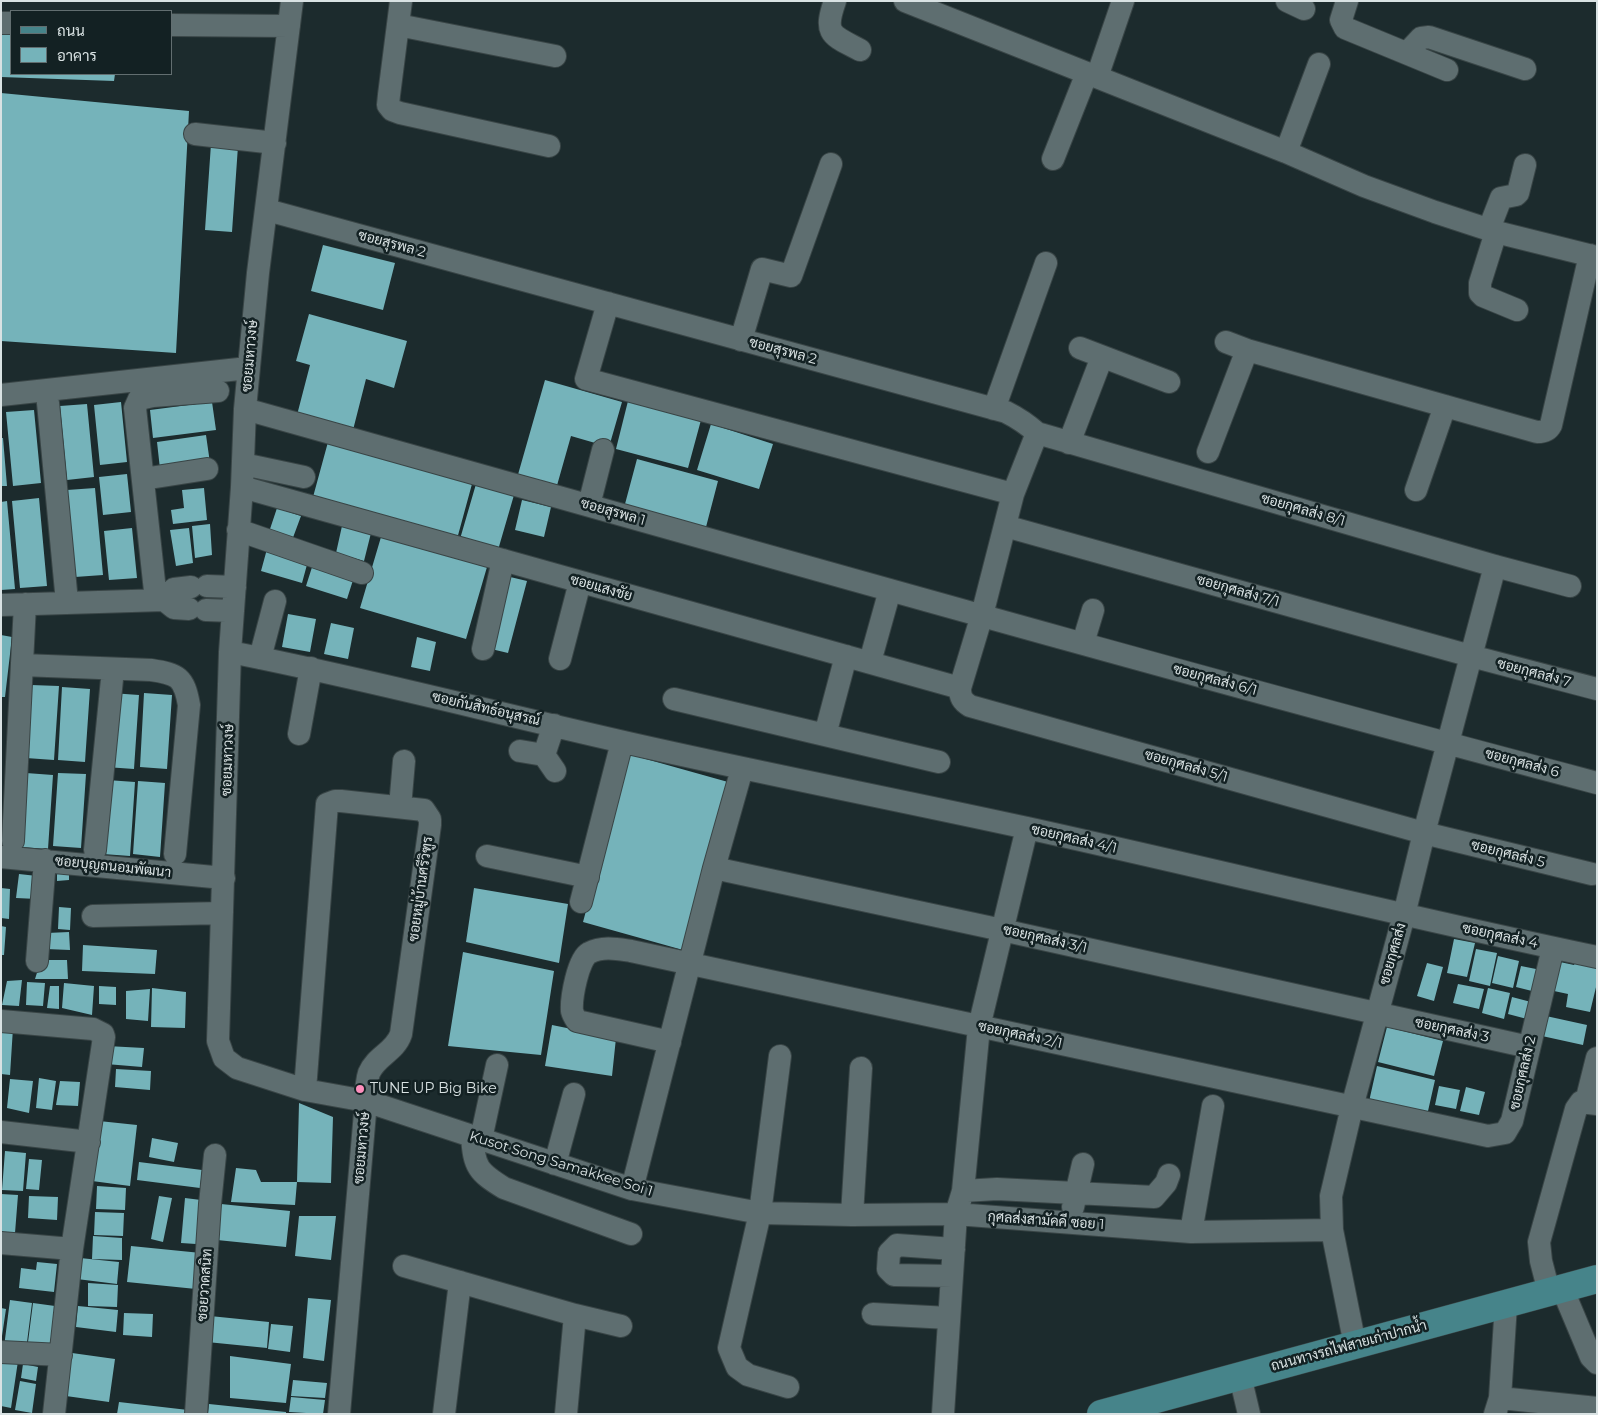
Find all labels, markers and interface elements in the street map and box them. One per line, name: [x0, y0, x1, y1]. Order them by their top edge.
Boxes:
legend: [10, 10, 172, 75]
text: ถนน: [57, 21, 85, 40]
text: อาคาร: [57, 46, 97, 65]
street label: ซอยสุรพล 2: [356, 227, 428, 261]
street label: ซอยมหาวงษ์: [238, 319, 262, 393]
street label: ซอยสุรพล 2: [747, 334, 819, 368]
street label: ซอยกุศลส่ง 8/1: [1259, 490, 1347, 530]
street label: ซอยสุรพล 1: [579, 495, 647, 529]
street label: ซอยแสงชัย: [568, 571, 634, 605]
street label: ซอยกุศลส่ง 7/1: [1195, 571, 1281, 611]
street label: ซอยกุศลส่ง 7: [1495, 655, 1573, 691]
street label: ซอยกุศลส่ง 6/1: [1171, 661, 1259, 699]
street label: ซอยกันสิทธ์อนุสรณ์: [430, 688, 542, 730]
street label: ซอยมหาวงษ์: [218, 724, 238, 796]
street label: ซอยกุศลส่ง 6: [1483, 745, 1561, 781]
street label: ซอยกุศลส่ง 5/1: [1142, 746, 1230, 786]
street label: ซอยกุศลส่ง 4/1: [1030, 821, 1118, 857]
street label: ซอยหมู่บ้านศรีวิฑูร: [405, 835, 437, 943]
street label: ซอยกุศลส่ง 5: [1469, 837, 1547, 871]
street label: ซอยบุญถนอมพัฒนา: [54, 853, 172, 881]
street label: ซอยกุศลส่ง 4: [1461, 920, 1539, 952]
street label: ซอยกุศลส่ง 3/1: [1001, 921, 1089, 957]
street label: ซอยกุศลส่ง: [1376, 921, 1410, 987]
street label: ซอยกุศลส่ง 3: [1413, 1014, 1491, 1046]
street label: ซอยกุศลส่ง 2/1: [976, 1018, 1064, 1052]
street label: ซอยกุศลส่ง 2: [1506, 1034, 1540, 1112]
place label: TUNE UP Big Bike: [370, 1081, 497, 1097]
marker: TUNE UP Big Bike: [354, 1083, 366, 1095]
street label: ซอยมหาวงษ์: [350, 1111, 374, 1185]
street label: Kusot Song Samakkee Soi 1: [467, 1128, 655, 1200]
street label: กุศลส่งสามัคคี ซอย 1: [987, 1209, 1105, 1233]
street label: ซอยวาดสนิท: [194, 1248, 216, 1322]
street label: ถนนทางรถไฟสายเก่าปากน้ำ: [1269, 1317, 1429, 1375]

